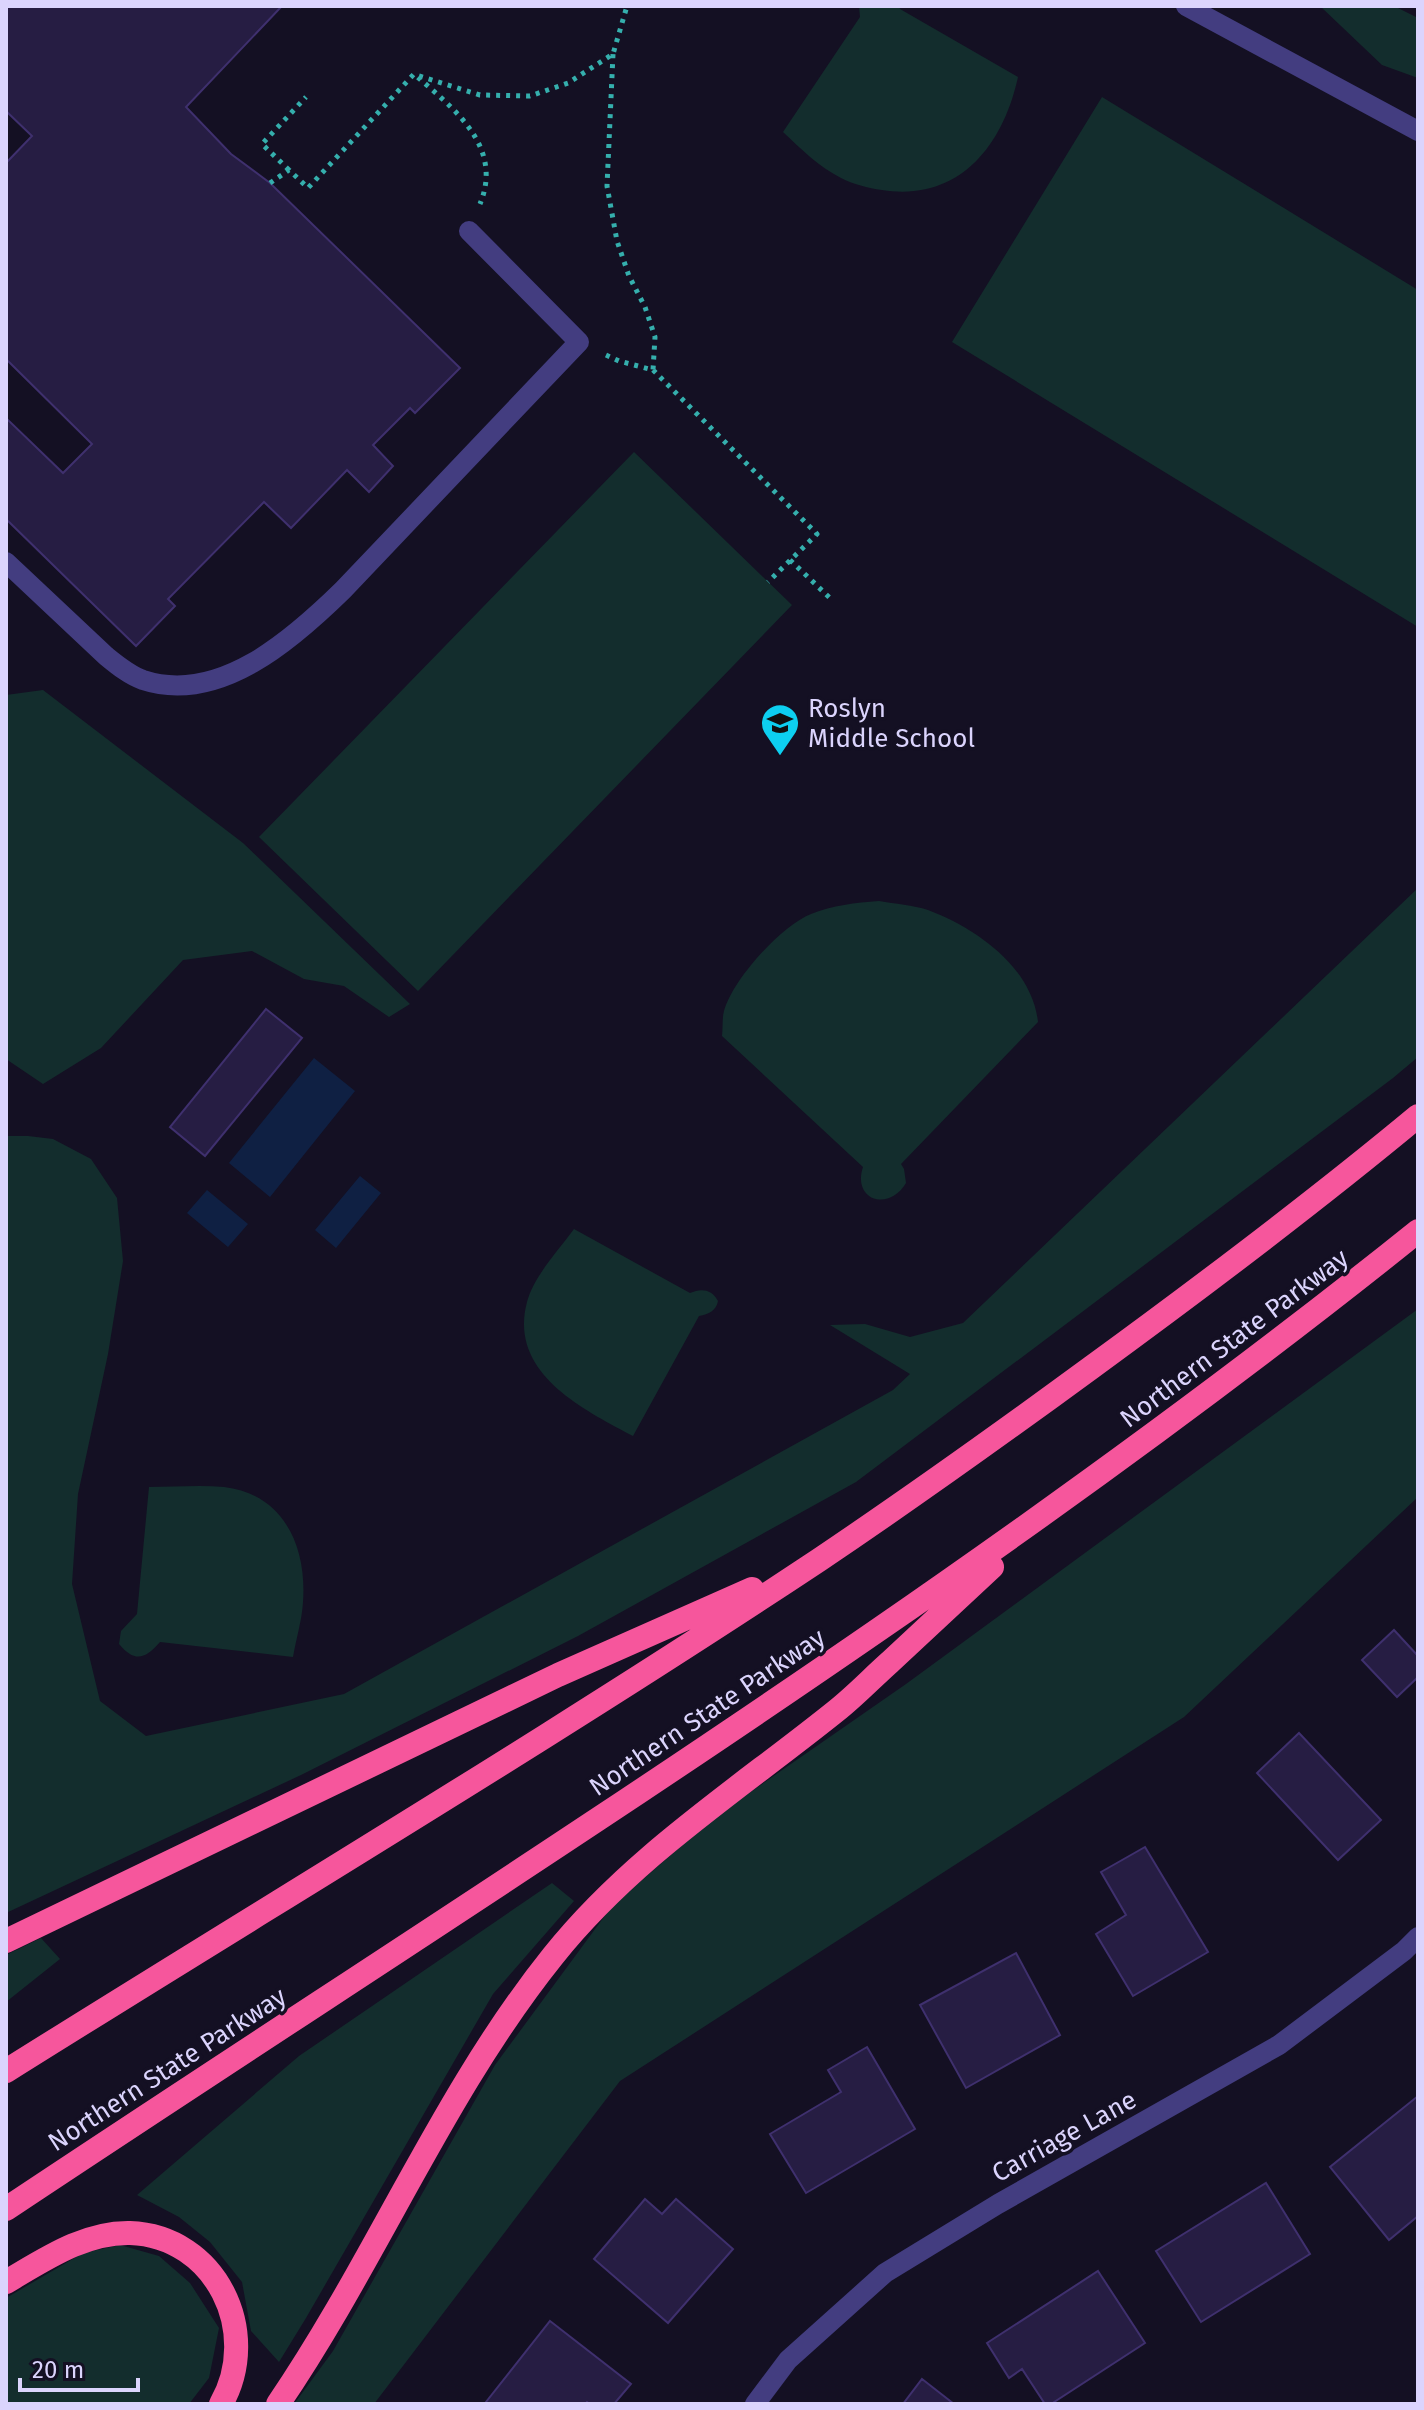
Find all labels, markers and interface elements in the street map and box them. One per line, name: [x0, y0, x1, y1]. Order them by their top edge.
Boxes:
place label: Roslyn Middle School: [808, 693, 975, 754]
school or university icon: Roslyn Middle School: [759, 702, 801, 757]
street label: Northern State Parkway: [1114, 1242, 1355, 1434]
street label: Northern State Parkway: [584, 1622, 831, 1803]
street label: Northern State Parkway: [42, 1981, 292, 2158]
street label: Carriage Lane: [987, 2084, 1142, 2189]
scale bar: [20, 2342, 138, 2392]
text: 20 m: [32, 2356, 84, 2384]

